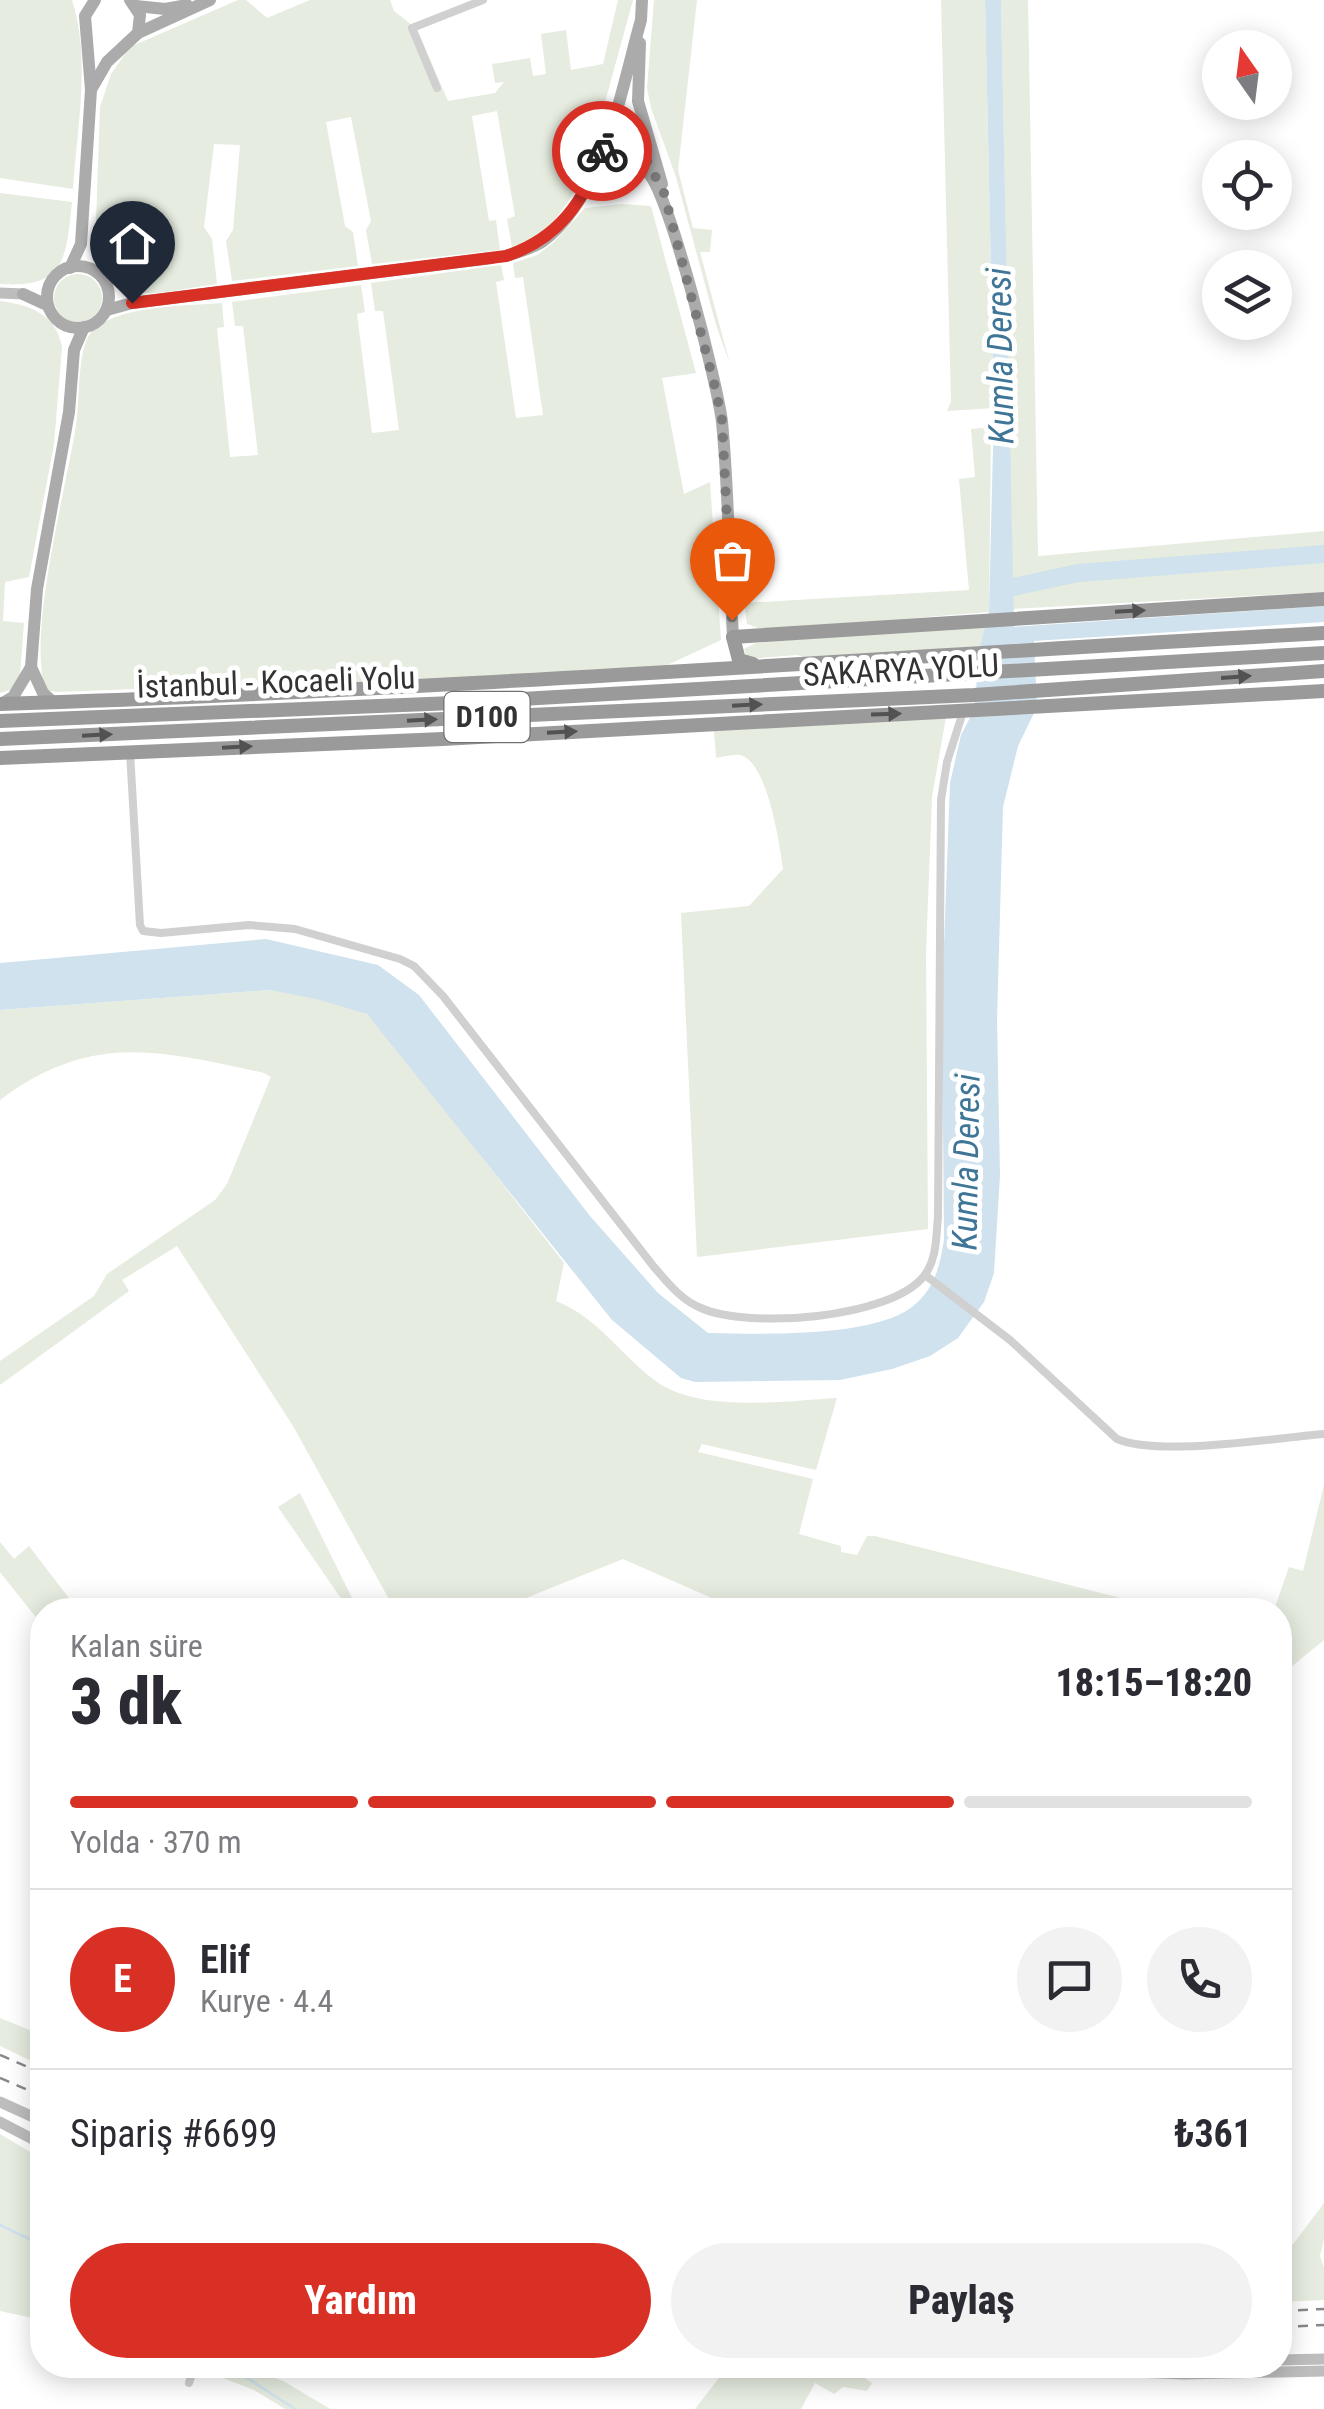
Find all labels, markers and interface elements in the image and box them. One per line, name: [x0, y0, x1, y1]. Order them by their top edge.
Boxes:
north arrow: [1202, 30, 1292, 120]
map controls: [1202, 30, 1292, 340]
courier: [552, 101, 652, 201]
icon: bike: [575, 124, 630, 179]
button: locate: [1202, 140, 1292, 230]
pin: [90, 201, 175, 304]
icon: home: [105, 216, 160, 271]
button: layers: [1202, 250, 1292, 340]
water label: Kumla Deresi: [978, 267, 1023, 445]
pin: [690, 518, 775, 621]
icon: bag: [705, 533, 760, 588]
one-way arrow: [1114, 603, 1146, 619]
street label: SAKARYA YOLU: [802, 646, 1000, 694]
street label: İstanbul - Kocaeli Yolu: [136, 658, 416, 706]
one-way arrow: [1220, 669, 1252, 685]
road number: D100: [444, 692, 530, 742]
one-way arrow: [731, 697, 763, 713]
one-way arrow: [871, 706, 903, 722]
one-way arrow: [407, 712, 439, 728]
one-way arrow: [546, 724, 578, 740]
one-way arrow: [82, 727, 114, 743]
one-way arrow: [222, 739, 254, 755]
water label: Kumla Deresi: [944, 1073, 989, 1251]
text: Kalan süre: [70, 1627, 203, 1665]
text: 18:15–18:20: [1055, 1661, 1252, 1705]
text: 3 dk: [70, 1664, 182, 1740]
text: Yolda · 370 m: [70, 1823, 242, 1861]
button: chat: [1017, 1927, 1122, 2032]
button: phone: [1147, 1927, 1252, 2032]
text: Elif: [200, 1938, 250, 1982]
text: E: [113, 1957, 132, 2001]
text: Kurye · 4.4: [200, 1982, 333, 2020]
text: Sipariş #6699: [70, 2112, 278, 2156]
text: ₺361: [1174, 2112, 1252, 2156]
button: Yardım: [70, 2243, 651, 2358]
button: Paylaş: [671, 2243, 1252, 2358]

